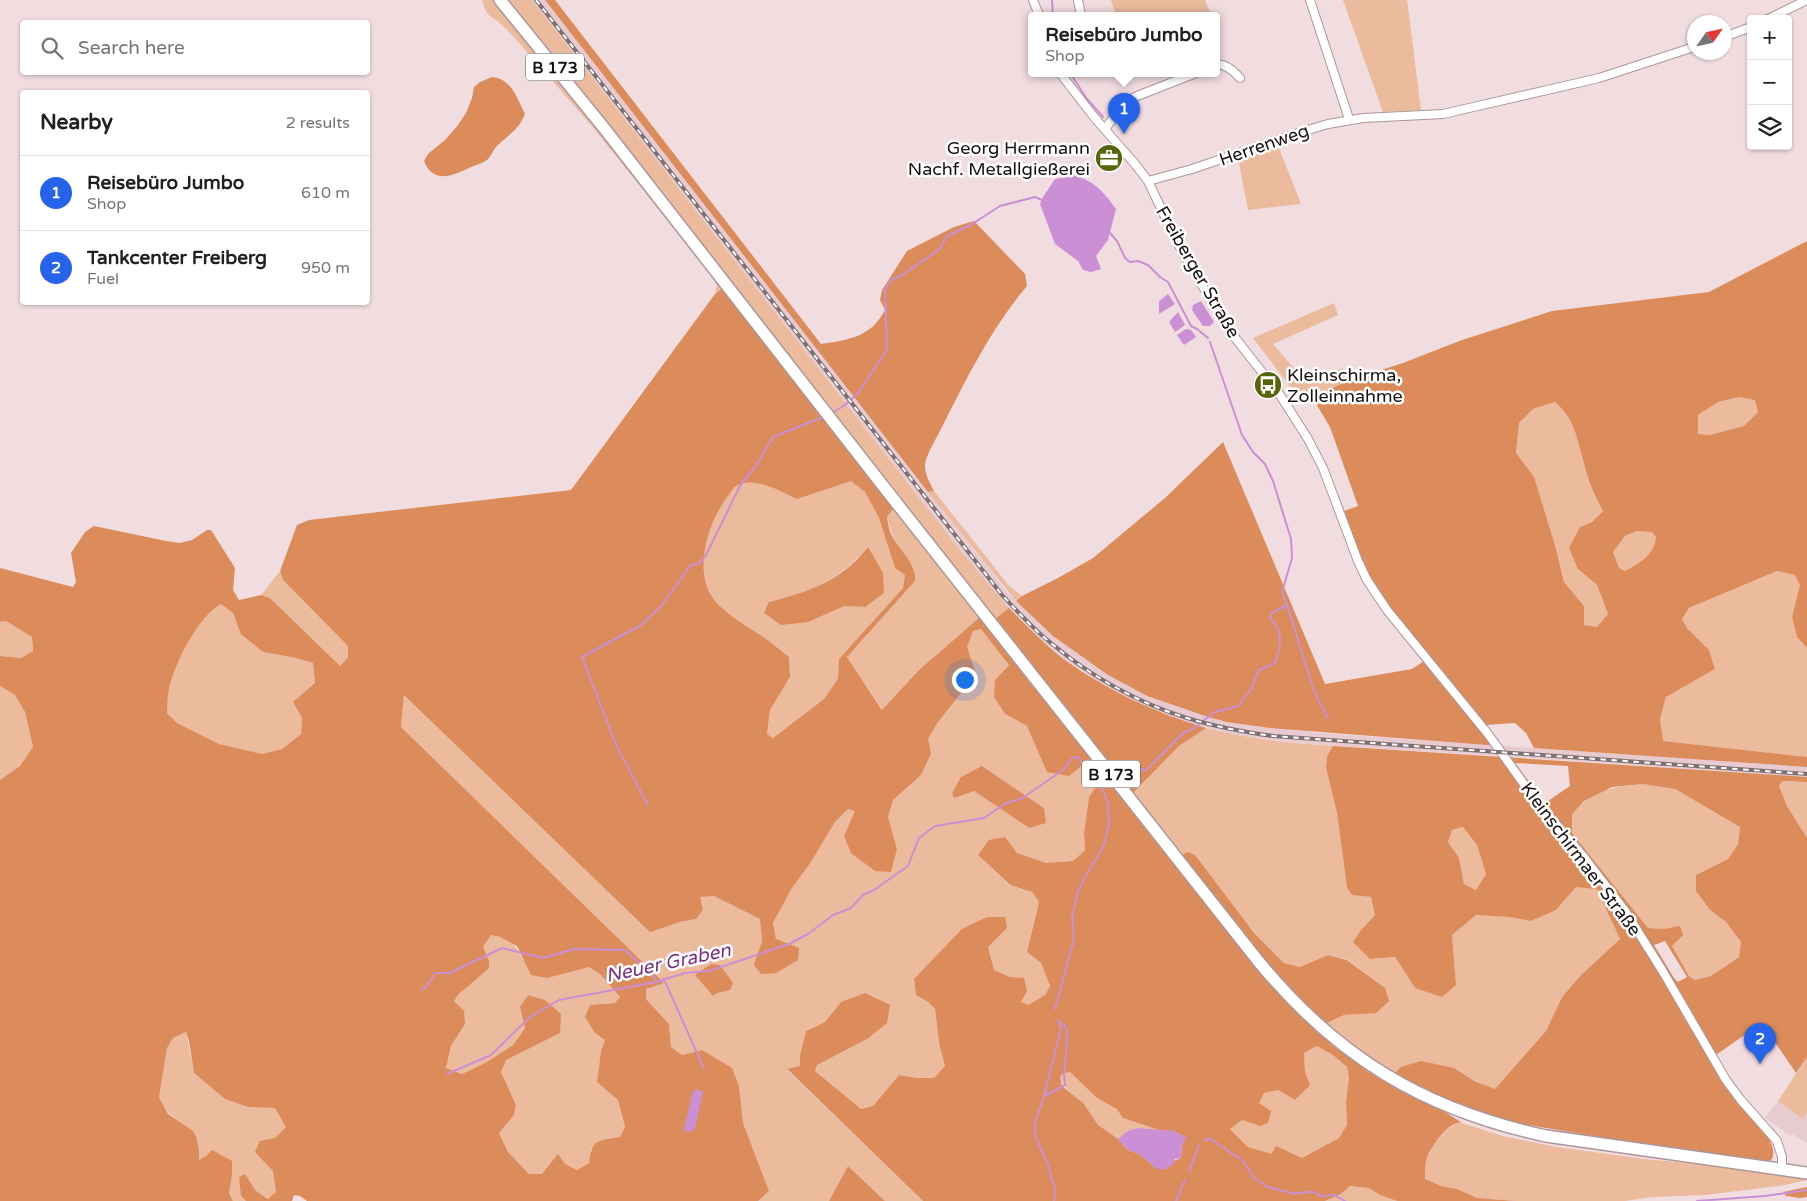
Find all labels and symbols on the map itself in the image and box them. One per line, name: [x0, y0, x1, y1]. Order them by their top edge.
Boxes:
north arrow: [1687, 15, 1732, 60]
road number: B 173: [526, 54, 584, 80]
pin: 1: [1108, 93, 1140, 134]
street label: Herrenweg: [1216, 119, 1312, 171]
place label: Georg Herrmann Nachf. Metallgießerei: [908, 137, 1090, 180]
office icon: Georg Herrmann Nachf. Metallgießerei: [1094, 143, 1124, 173]
street label: Freiberger Straße: [1151, 202, 1245, 342]
place label: Kleinschirma, Zolleinnahme: [1287, 364, 1403, 407]
bus stop icon: Kleinschirma, Zolleinnahme: [1253, 370, 1283, 400]
your location: [952, 667, 978, 693]
road number: B 173: [1082, 761, 1140, 788]
street label: Kleinschirmaer Straße: [1516, 778, 1646, 940]
water label: Neuer Graben: [604, 939, 733, 987]
pin: 2: [1744, 1023, 1776, 1064]

